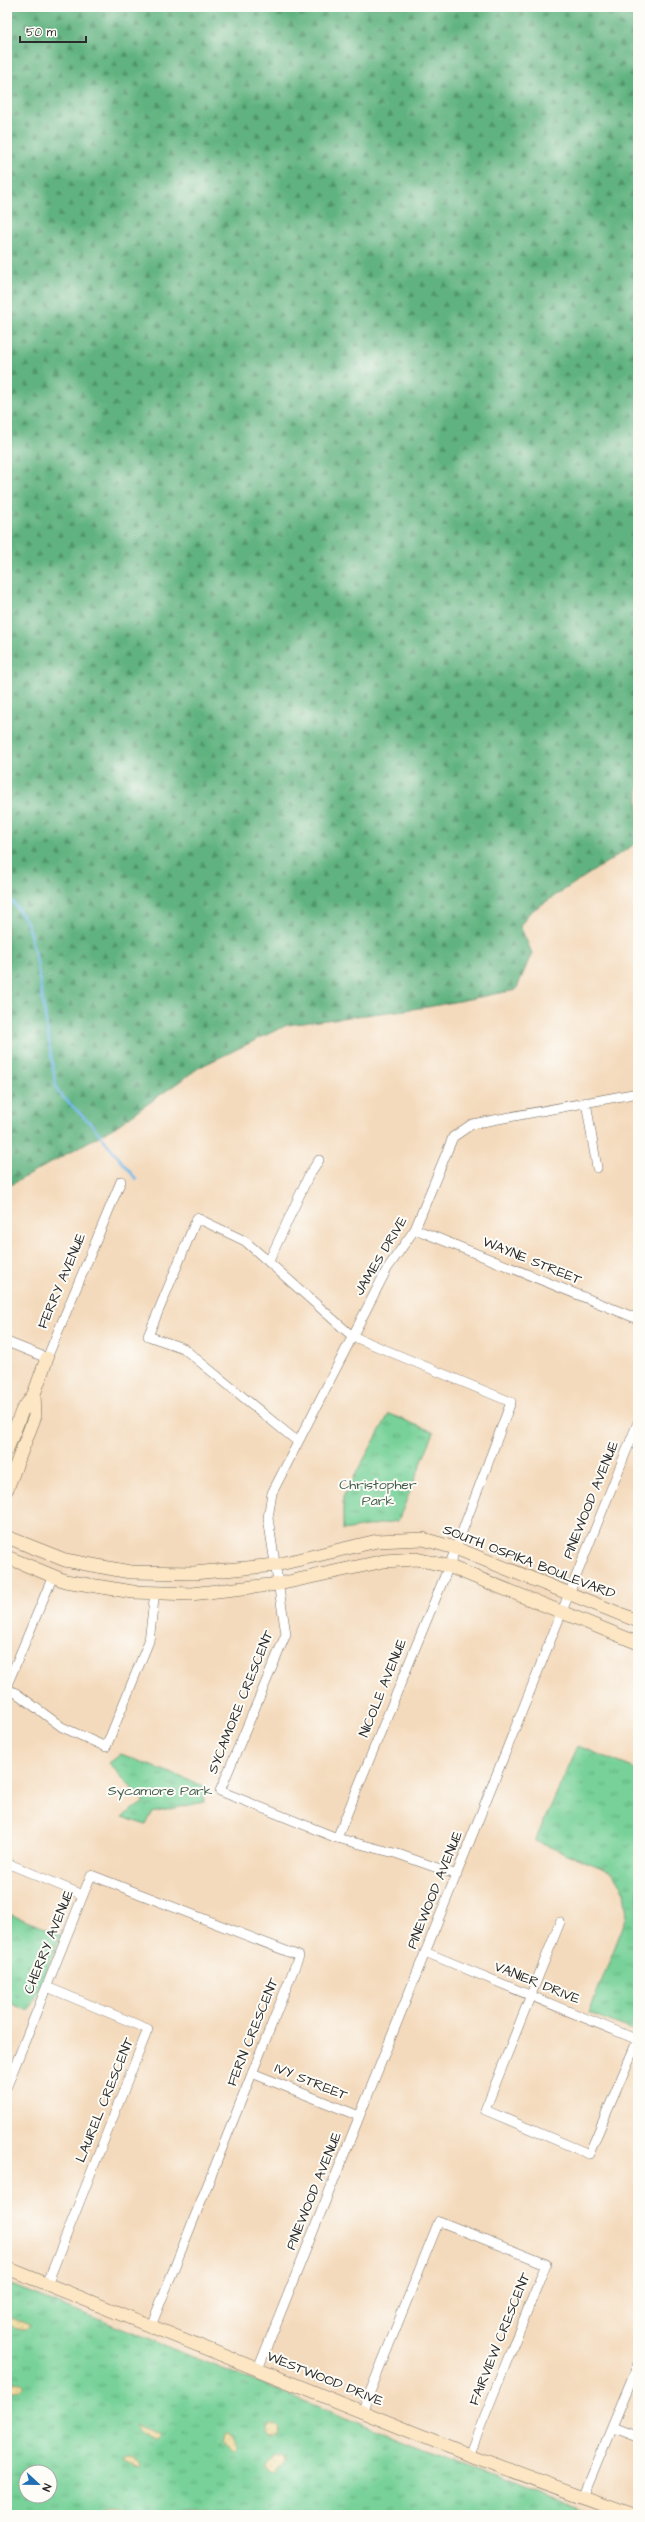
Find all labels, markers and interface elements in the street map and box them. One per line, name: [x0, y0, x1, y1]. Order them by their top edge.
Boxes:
scale bar: [20, 18, 86, 44]
text: 50 m: [26, 24, 57, 41]
street label: JAMES DRIVE: [349, 1212, 413, 1299]
street label: FERRY AVENUE: [33, 1230, 91, 1332]
street label: WAYNE STREET: [479, 1232, 585, 1290]
street label: PINEWOOD AVENUE: [558, 1437, 624, 1562]
park label: Christopher Park: [339, 1475, 417, 1511]
street label: SOUTH OSPIKA BOULEVARD: [440, 1520, 618, 1604]
street label: SYCAMORE CRESCENT: [203, 1627, 279, 1777]
street label: NICOLE AVENUE: [354, 1635, 412, 1740]
park label: Sycamore Park: [108, 1781, 213, 1801]
street label: PINEWOOD AVENUE: [402, 1827, 468, 1952]
street label: CHERRY AVENUE: [19, 1886, 79, 1997]
street label: VANIER DRIVE: [491, 1957, 583, 2010]
street label: FERN CRESCENT: [222, 1975, 284, 2089]
street label: LAUREL CRESCENT: [71, 2034, 139, 2165]
street label: IVY STREET: [272, 2058, 351, 2106]
street label: PINEWOOD AVENUE: [281, 2128, 347, 2253]
street label: FAIRVIEW CRESCENT: [464, 2269, 536, 2408]
street label: WESTWOOD DRIVE: [264, 2346, 387, 2412]
north arrow: [18, 2464, 58, 2504]
text: N: [39, 2482, 55, 2494]

